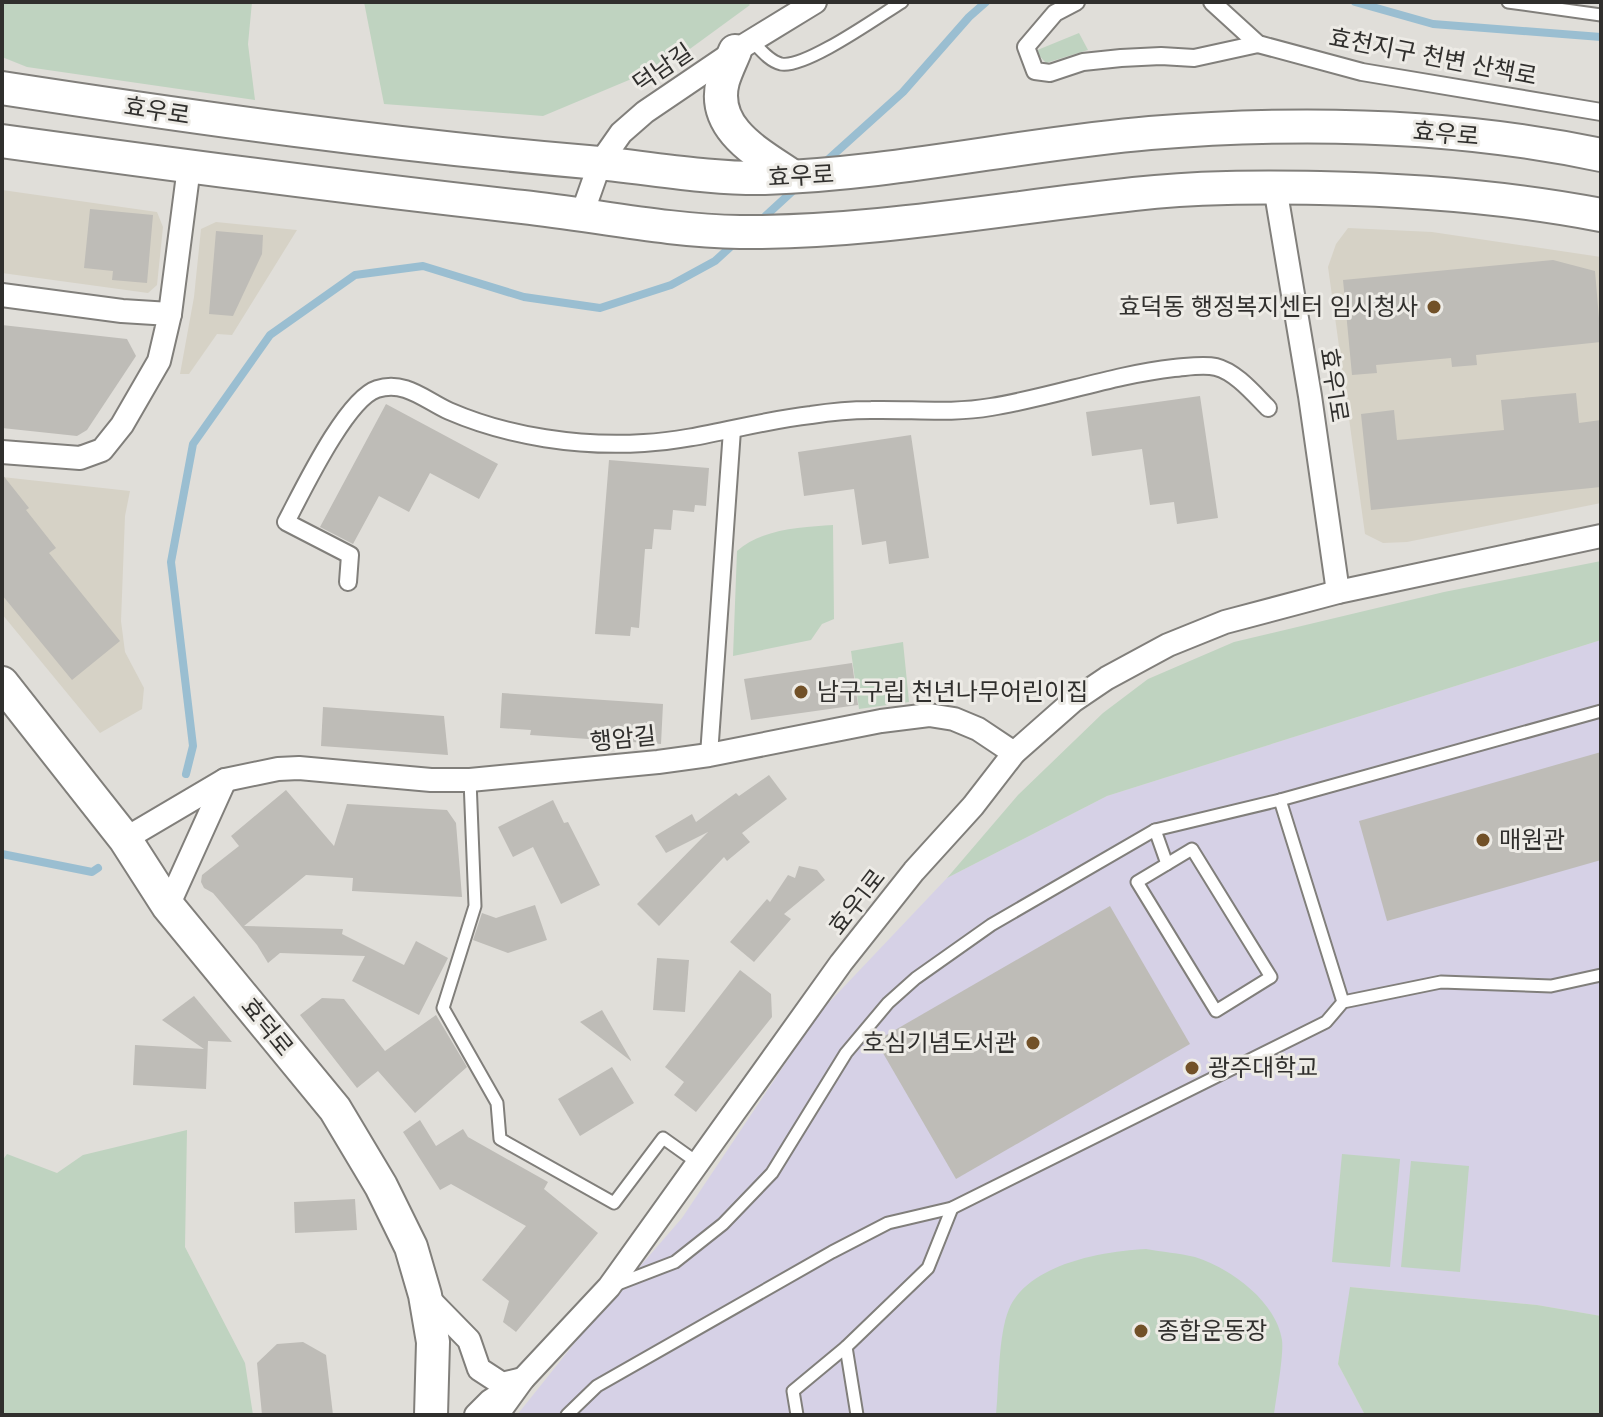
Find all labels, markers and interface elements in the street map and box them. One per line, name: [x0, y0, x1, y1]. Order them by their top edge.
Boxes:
street label: 효천지구 천변 산책로: [1327, 22, 1540, 91]
street label: 덕남길: [627, 37, 698, 98]
street label: 효우로: [122, 91, 192, 130]
street label: 효우로: [1412, 116, 1480, 151]
street label: 효우로: [767, 159, 835, 192]
place label: 효덕동 행정복지센터 임시청사: [1118, 292, 1418, 321]
marker: 효덕동 행정복지센터 임시청사: [1425, 298, 1443, 316]
street label: 효우1로: [1314, 346, 1355, 424]
place label: 남구구립 천년나무어린이집: [817, 677, 1088, 706]
marker: 남구구립 천년나무어린이집: [792, 683, 810, 701]
street label: 행암길: [588, 721, 657, 756]
place label: 매원관: [1499, 825, 1565, 854]
marker: 매원관: [1474, 831, 1492, 849]
street label: 효우1로: [822, 863, 891, 940]
street label: 효덕로: [235, 992, 300, 1062]
place label: 호심기념도서관: [862, 1028, 1017, 1057]
marker: 호심기념도서관: [1024, 1034, 1042, 1052]
place label: 광주대학교: [1208, 1053, 1318, 1082]
marker: 광주대학교: [1183, 1059, 1201, 1077]
place label: 종합운동장: [1157, 1316, 1267, 1345]
marker: 종합운동장: [1132, 1322, 1150, 1340]

